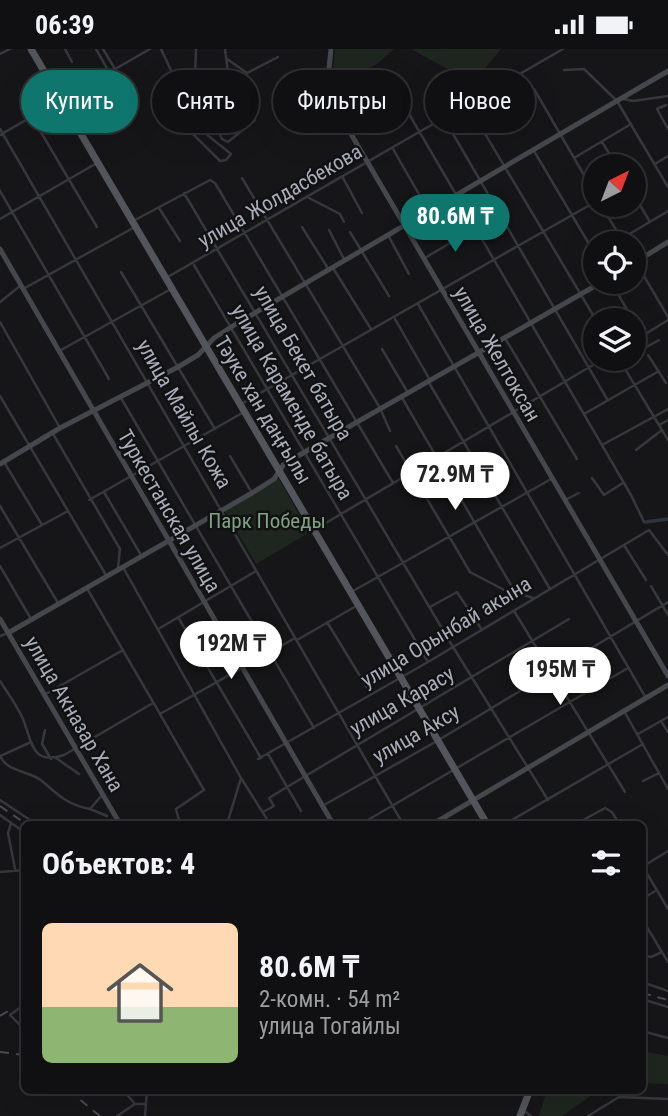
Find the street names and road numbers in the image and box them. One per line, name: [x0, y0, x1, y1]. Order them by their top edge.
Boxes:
street label: улица Жолдасбекова: [194, 139, 366, 253]
street label: улица Бекет батыра: [249, 282, 357, 444]
street label: улица Желтоксан: [449, 282, 545, 426]
street label: улица Караменде батыра: [226, 300, 358, 504]
street label: Тәуке хан даңғылы: [210, 332, 316, 488]
street label: улица Майлы Кожа: [132, 335, 236, 493]
street label: Туркестанская улица: [113, 425, 225, 597]
street label: улица Орынбай акына: [356, 572, 536, 692]
street label: улица Акназар Хана: [20, 632, 128, 796]
street label: улица Карасу: [346, 661, 459, 740]
street label: улица Аксу: [368, 699, 464, 768]

